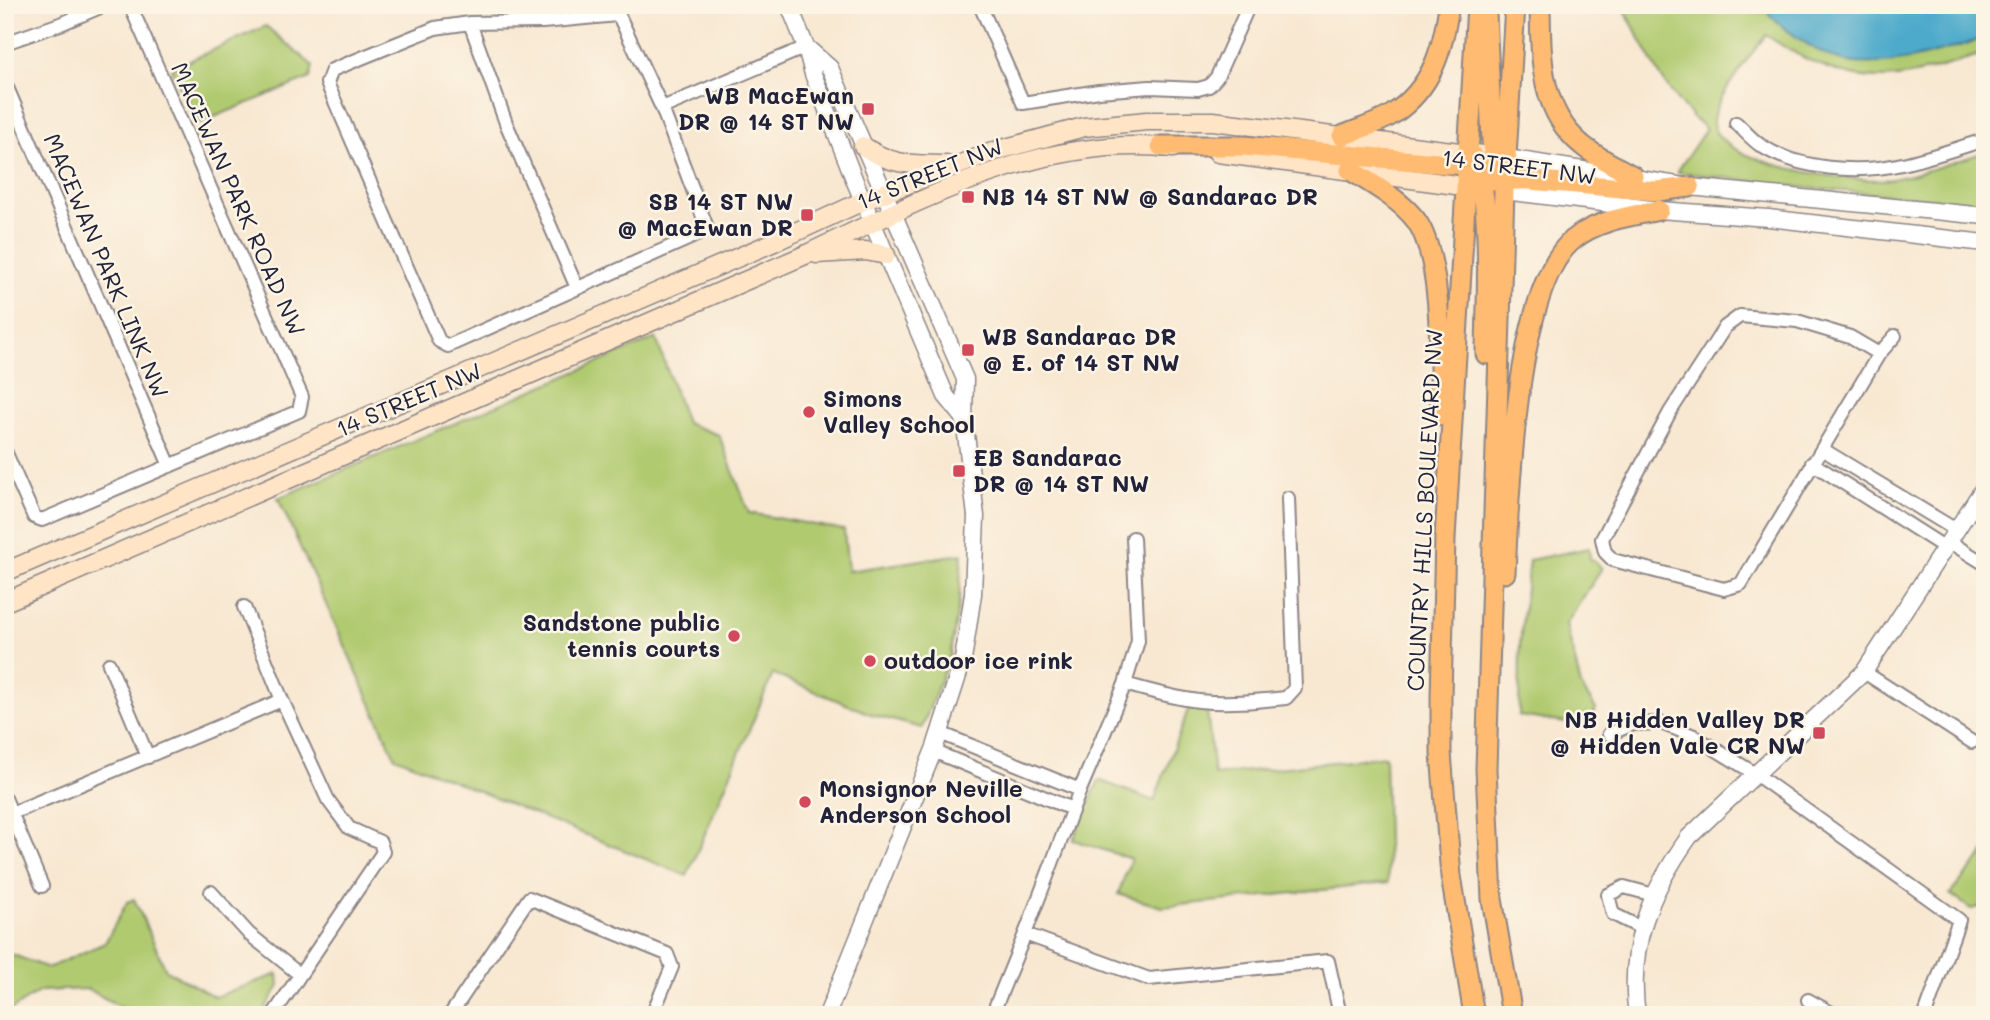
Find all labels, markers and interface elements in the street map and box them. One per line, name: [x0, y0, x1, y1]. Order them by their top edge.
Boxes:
street label: MACEWAN PARK ROAD NW: [165, 57, 313, 340]
place label: WB MacEwan DR @ 14 ST NW: [678, 80, 854, 136]
marker: WB MacEwan DR @ 14 ST NW: [860, 101, 876, 117]
street label: MACEWAN PARK LINK NW: [37, 129, 176, 403]
street label: 14 STREET NW: [852, 130, 1007, 216]
street label: 14 STREET NW: [1440, 142, 1598, 190]
place label: NB 14 ST NW @ Sandarac DR: [982, 181, 1318, 211]
place label: SB 14 ST NW @ MacEwan DR: [617, 186, 793, 242]
marker: NB 14 ST NW @ Sandarac DR: [960, 189, 976, 205]
marker: SB 14 ST NW @ MacEwan DR: [799, 207, 815, 223]
place label: WB Sandarac DR @ E. of 14 ST NW: [982, 321, 1180, 377]
street label: COUNTRY HILLS BOULEVARD NW: [1400, 328, 1448, 692]
marker: WB Sandarac DR @ E. of 14 ST NW: [960, 342, 976, 358]
street label: 14 STREET NW: [331, 355, 486, 443]
place label: Simons Valley School: [823, 383, 975, 439]
marker: Simons Valley School: [801, 404, 817, 420]
place label: EB Sandarac DR @ 14 ST NW: [973, 442, 1149, 498]
marker: EB Sandarac DR @ 14 ST NW: [951, 463, 967, 479]
place label: Sandstone public tennis courts: [523, 607, 720, 663]
marker: Sandstone public tennis courts: [726, 628, 742, 644]
place label: outdoor ice rink: [884, 645, 1073, 675]
marker: outdoor ice rink: [862, 653, 878, 669]
place label: NB Hidden Valley DR @ Hidden Vale CR NW: [1549, 704, 1805, 760]
marker: NB Hidden Valley DR @ Hidden Vale CR NW: [1811, 725, 1827, 741]
place label: Monsignor Neville Anderson School: [819, 773, 1023, 829]
marker: Monsignor Neville Anderson School: [797, 794, 813, 810]

